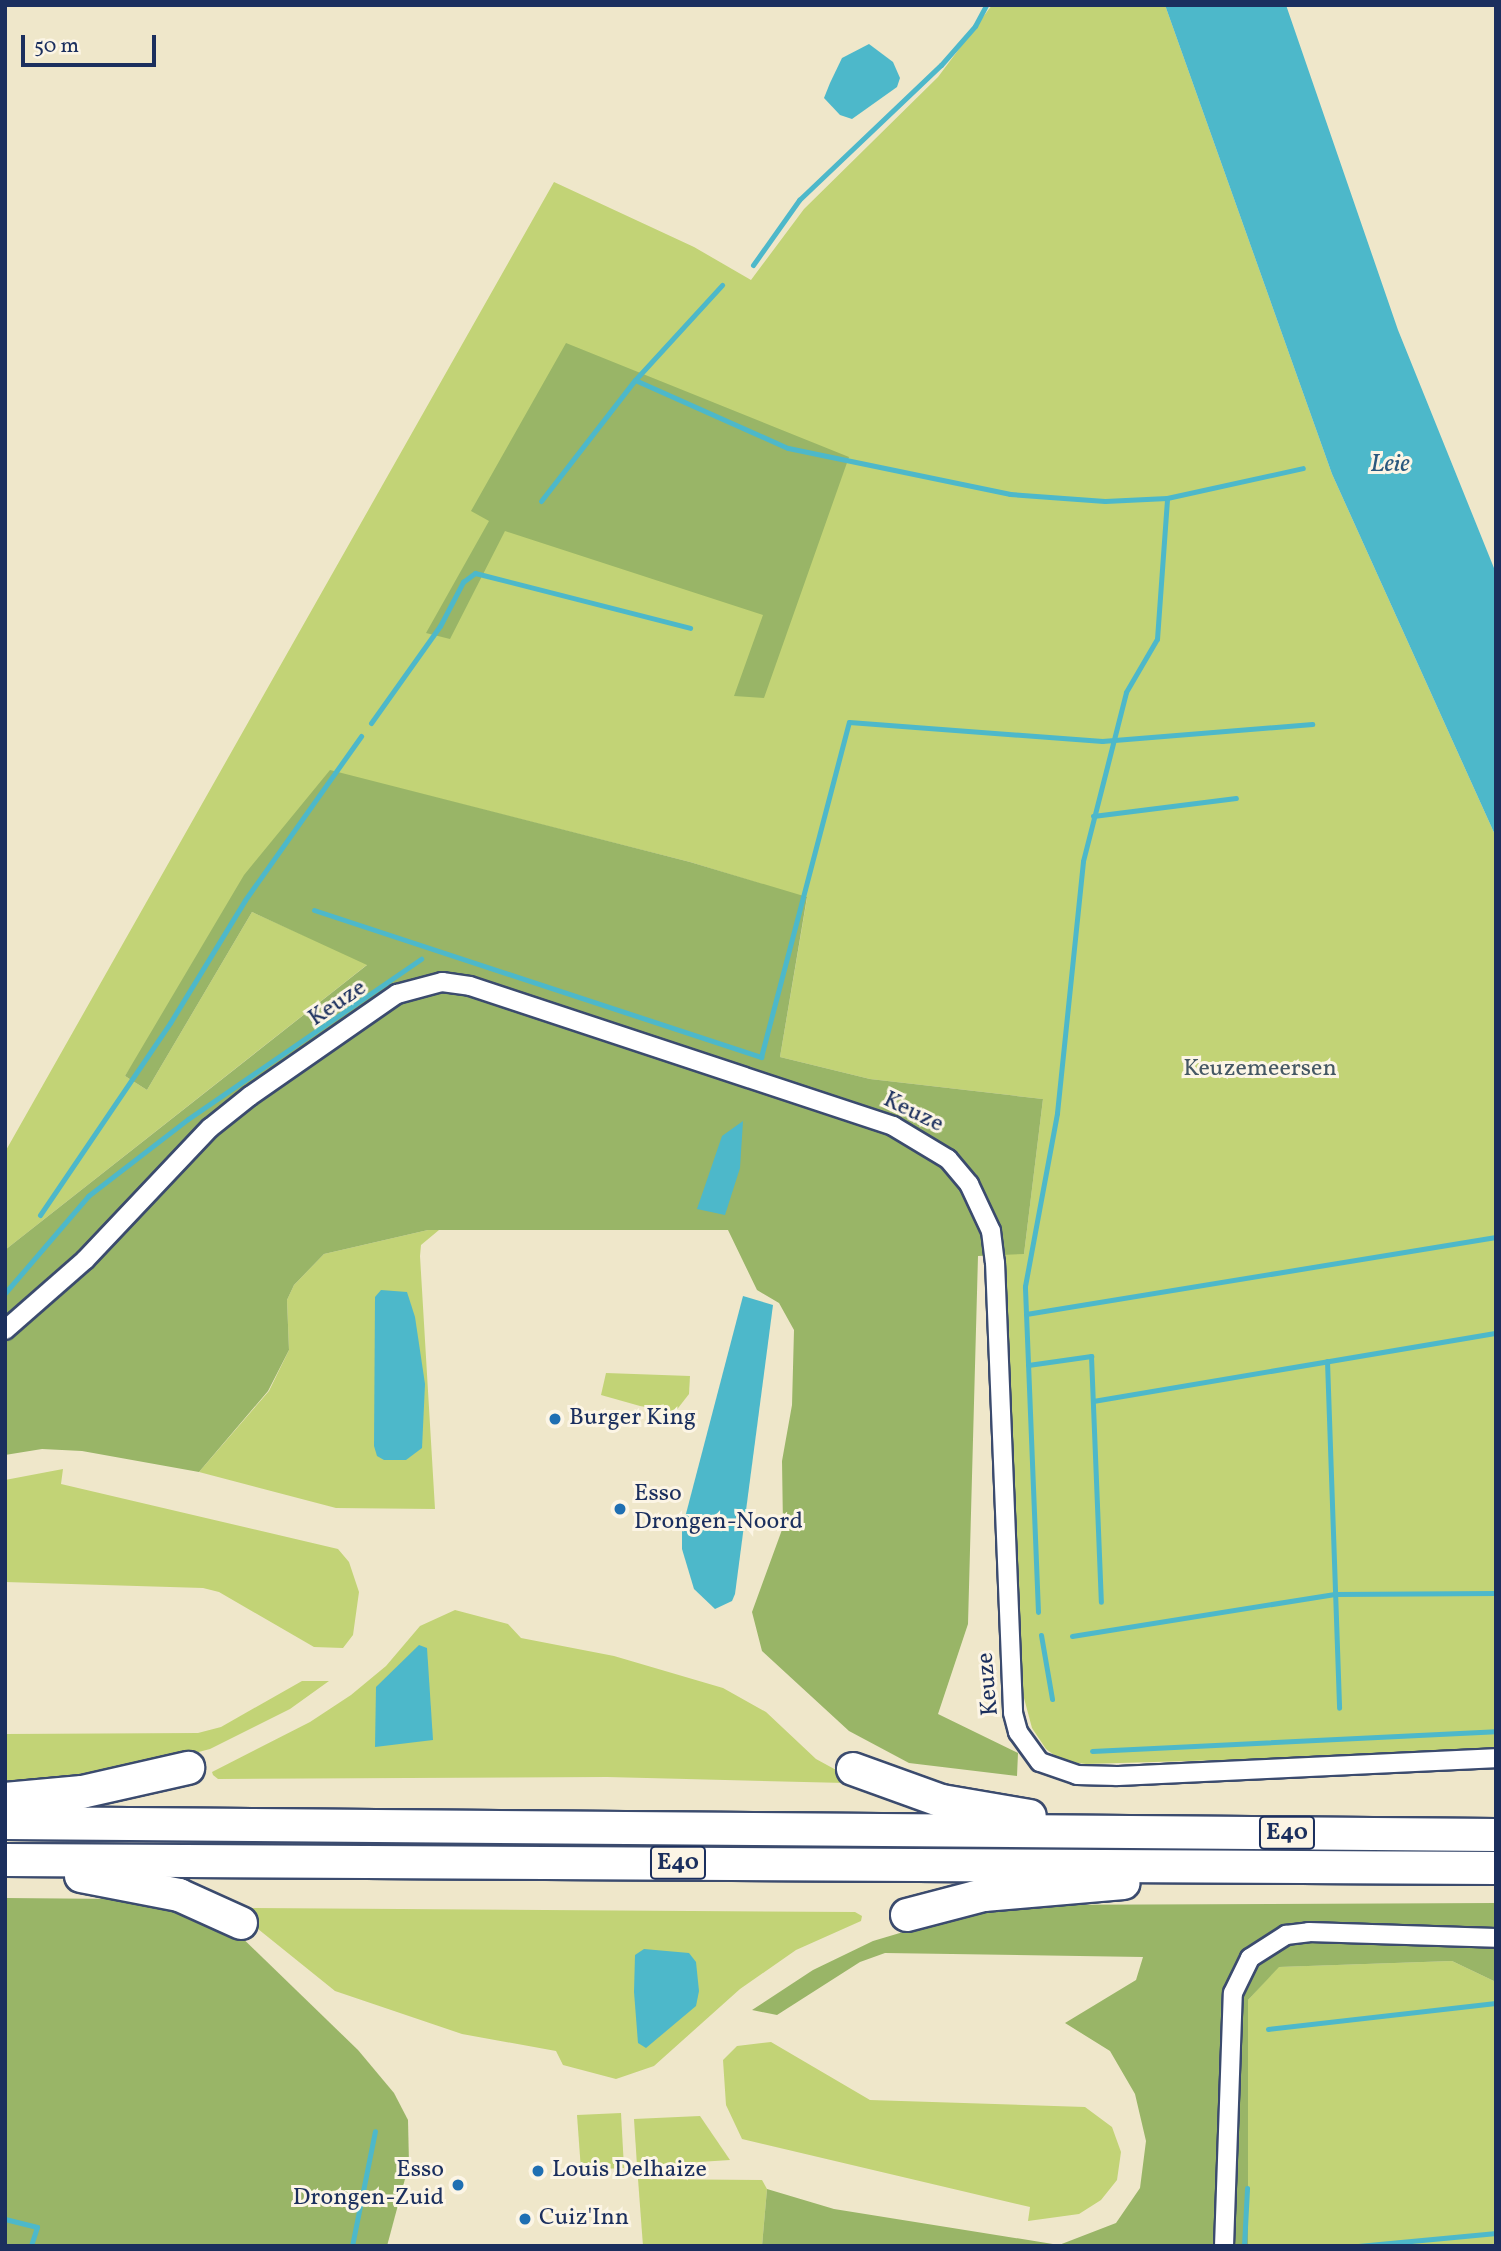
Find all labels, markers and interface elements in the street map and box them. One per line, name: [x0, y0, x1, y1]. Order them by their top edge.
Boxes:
scale bar: [24, 21, 159, 65]
text: 50 m: [34, 32, 79, 61]
water label: Leie: [1370, 449, 1410, 481]
street label: Keuze: [304, 974, 372, 1034]
park label: Keuzemeersen: [1183, 1056, 1337, 1084]
street label: Keuze: [878, 1086, 948, 1140]
place label: Burger King: [569, 1405, 696, 1433]
marker: Burger King: [547, 1411, 563, 1427]
place label: Esso Drongen-Noord: [634, 1481, 803, 1537]
marker: Esso Drongen-Noord: [612, 1501, 628, 1517]
street label: Keuze: [972, 1651, 1006, 1717]
road number: E40: [1257, 1814, 1317, 1852]
road number: E40: [648, 1844, 708, 1882]
place label: Esso Drongen-Zuid: [293, 2157, 444, 2213]
place label: Louis Delhaize: [552, 2157, 707, 2185]
marker: Louis Delhaize: [530, 2163, 546, 2179]
marker: Esso Drongen-Zuid: [450, 2177, 466, 2193]
place label: Cuiz'Inn: [539, 2205, 629, 2233]
marker: Cuiz'Inn: [517, 2211, 533, 2227]

